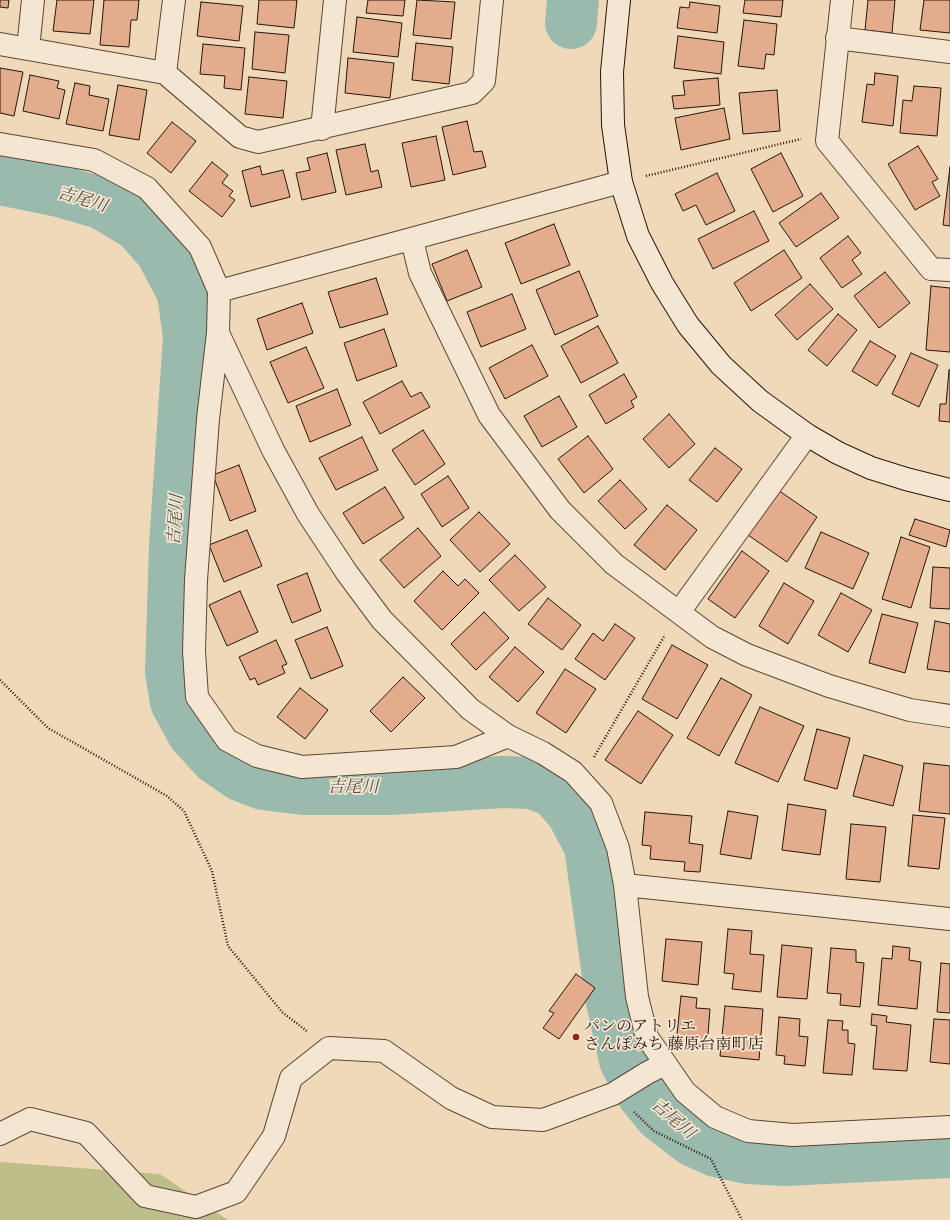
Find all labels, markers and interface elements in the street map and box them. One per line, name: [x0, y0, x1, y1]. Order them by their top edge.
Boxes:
water label: 吉尾川: [55, 184, 109, 218]
water label: 吉尾川: [165, 494, 189, 546]
water label: 吉尾川: [328, 779, 378, 799]
place label: パンのアトリエ さんぽみち 藤原台南町店: [584, 1018, 763, 1056]
marker: パンのアトリエ さんぽみち 藤原台南町店: [571, 1032, 581, 1042]
water label: 吉尾川: [646, 1096, 698, 1144]

